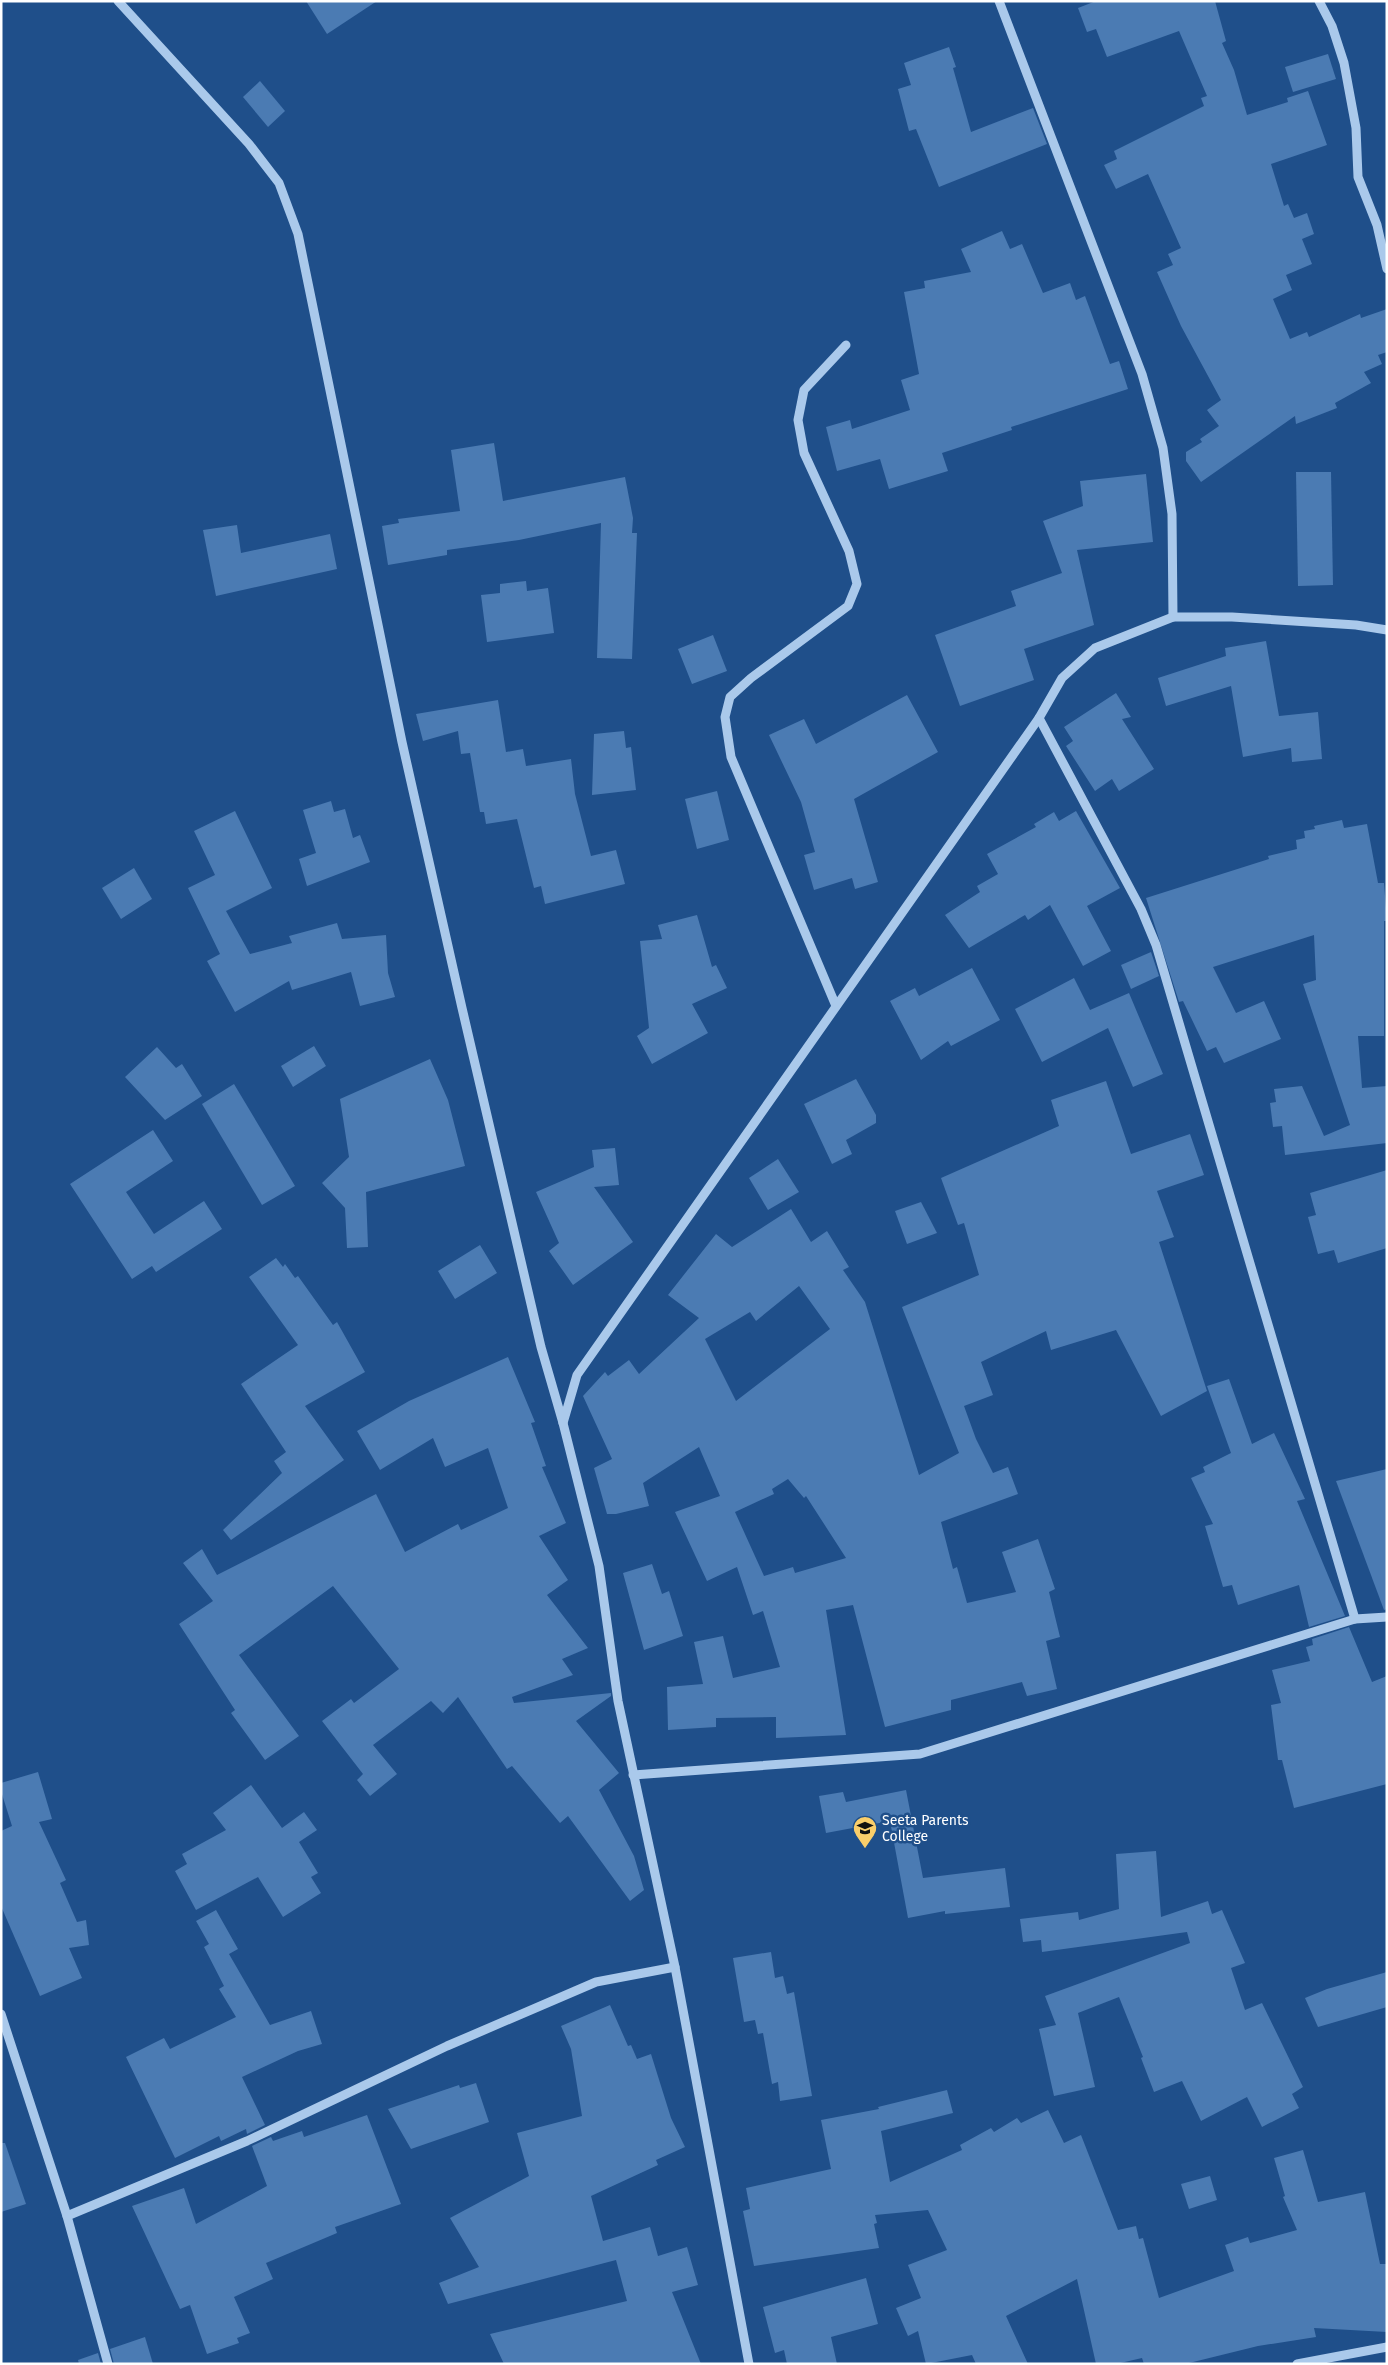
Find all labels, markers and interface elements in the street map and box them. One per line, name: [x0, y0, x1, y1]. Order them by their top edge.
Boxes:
place label: Seeta Parents College: [882, 1812, 969, 1845]
school or university icon: Seeta Parents College: [852, 1815, 878, 1849]

